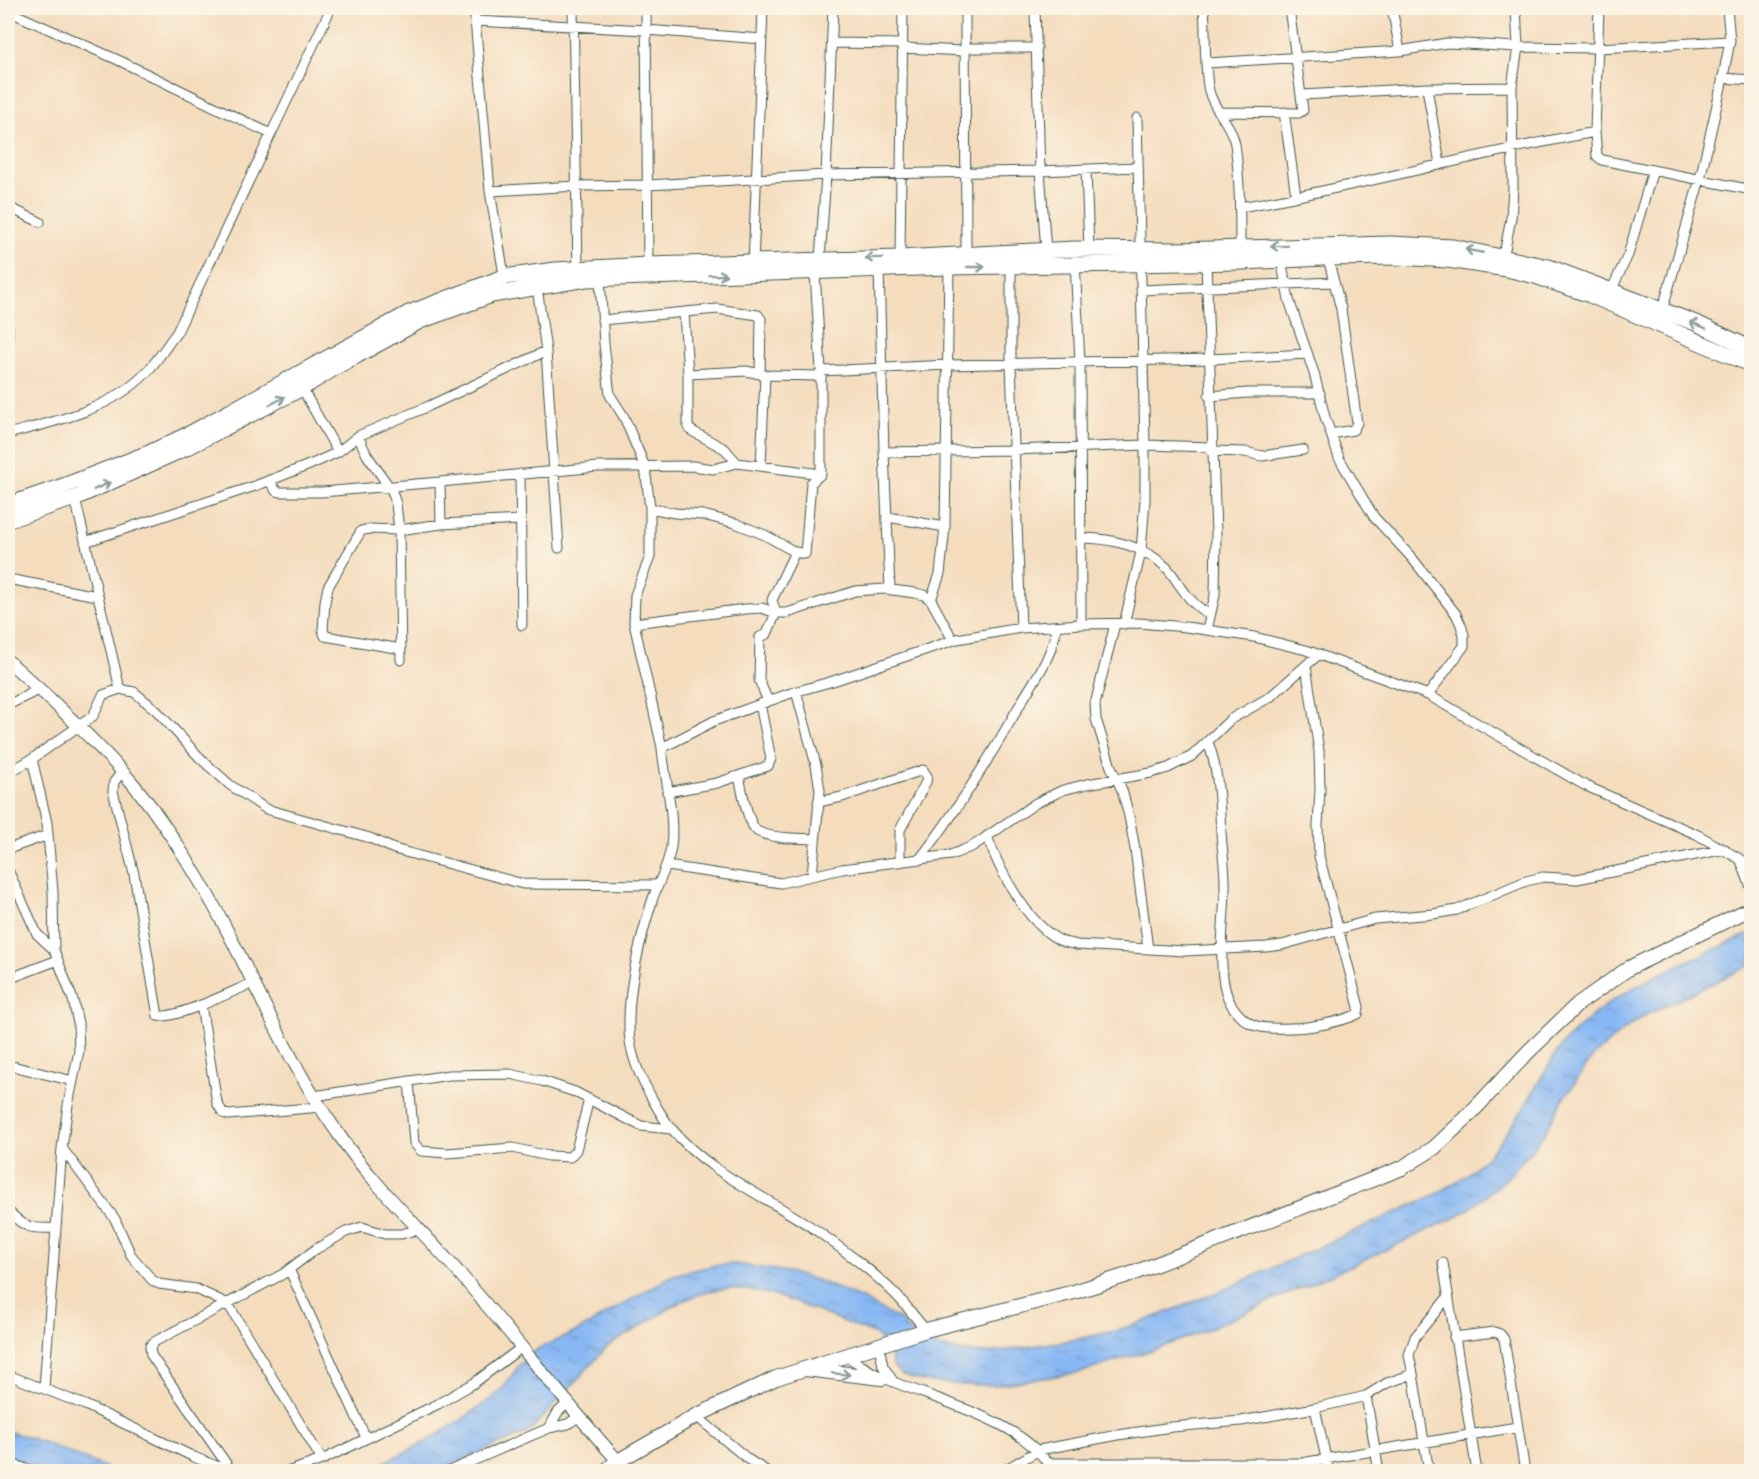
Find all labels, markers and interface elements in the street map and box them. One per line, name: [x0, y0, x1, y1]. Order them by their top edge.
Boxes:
one-way arrow: [1270, 240, 1290, 252]
one-way arrow: [1464, 245, 1484, 256]
one-way arrow: [865, 252, 885, 264]
one-way arrow: [966, 261, 986, 273]
one-way arrow: [708, 269, 728, 281]
one-way arrow: [1690, 319, 1708, 330]
one-way arrow: [268, 395, 286, 406]
one-way arrow: [93, 479, 111, 490]
one-way arrow: [831, 1368, 851, 1379]

